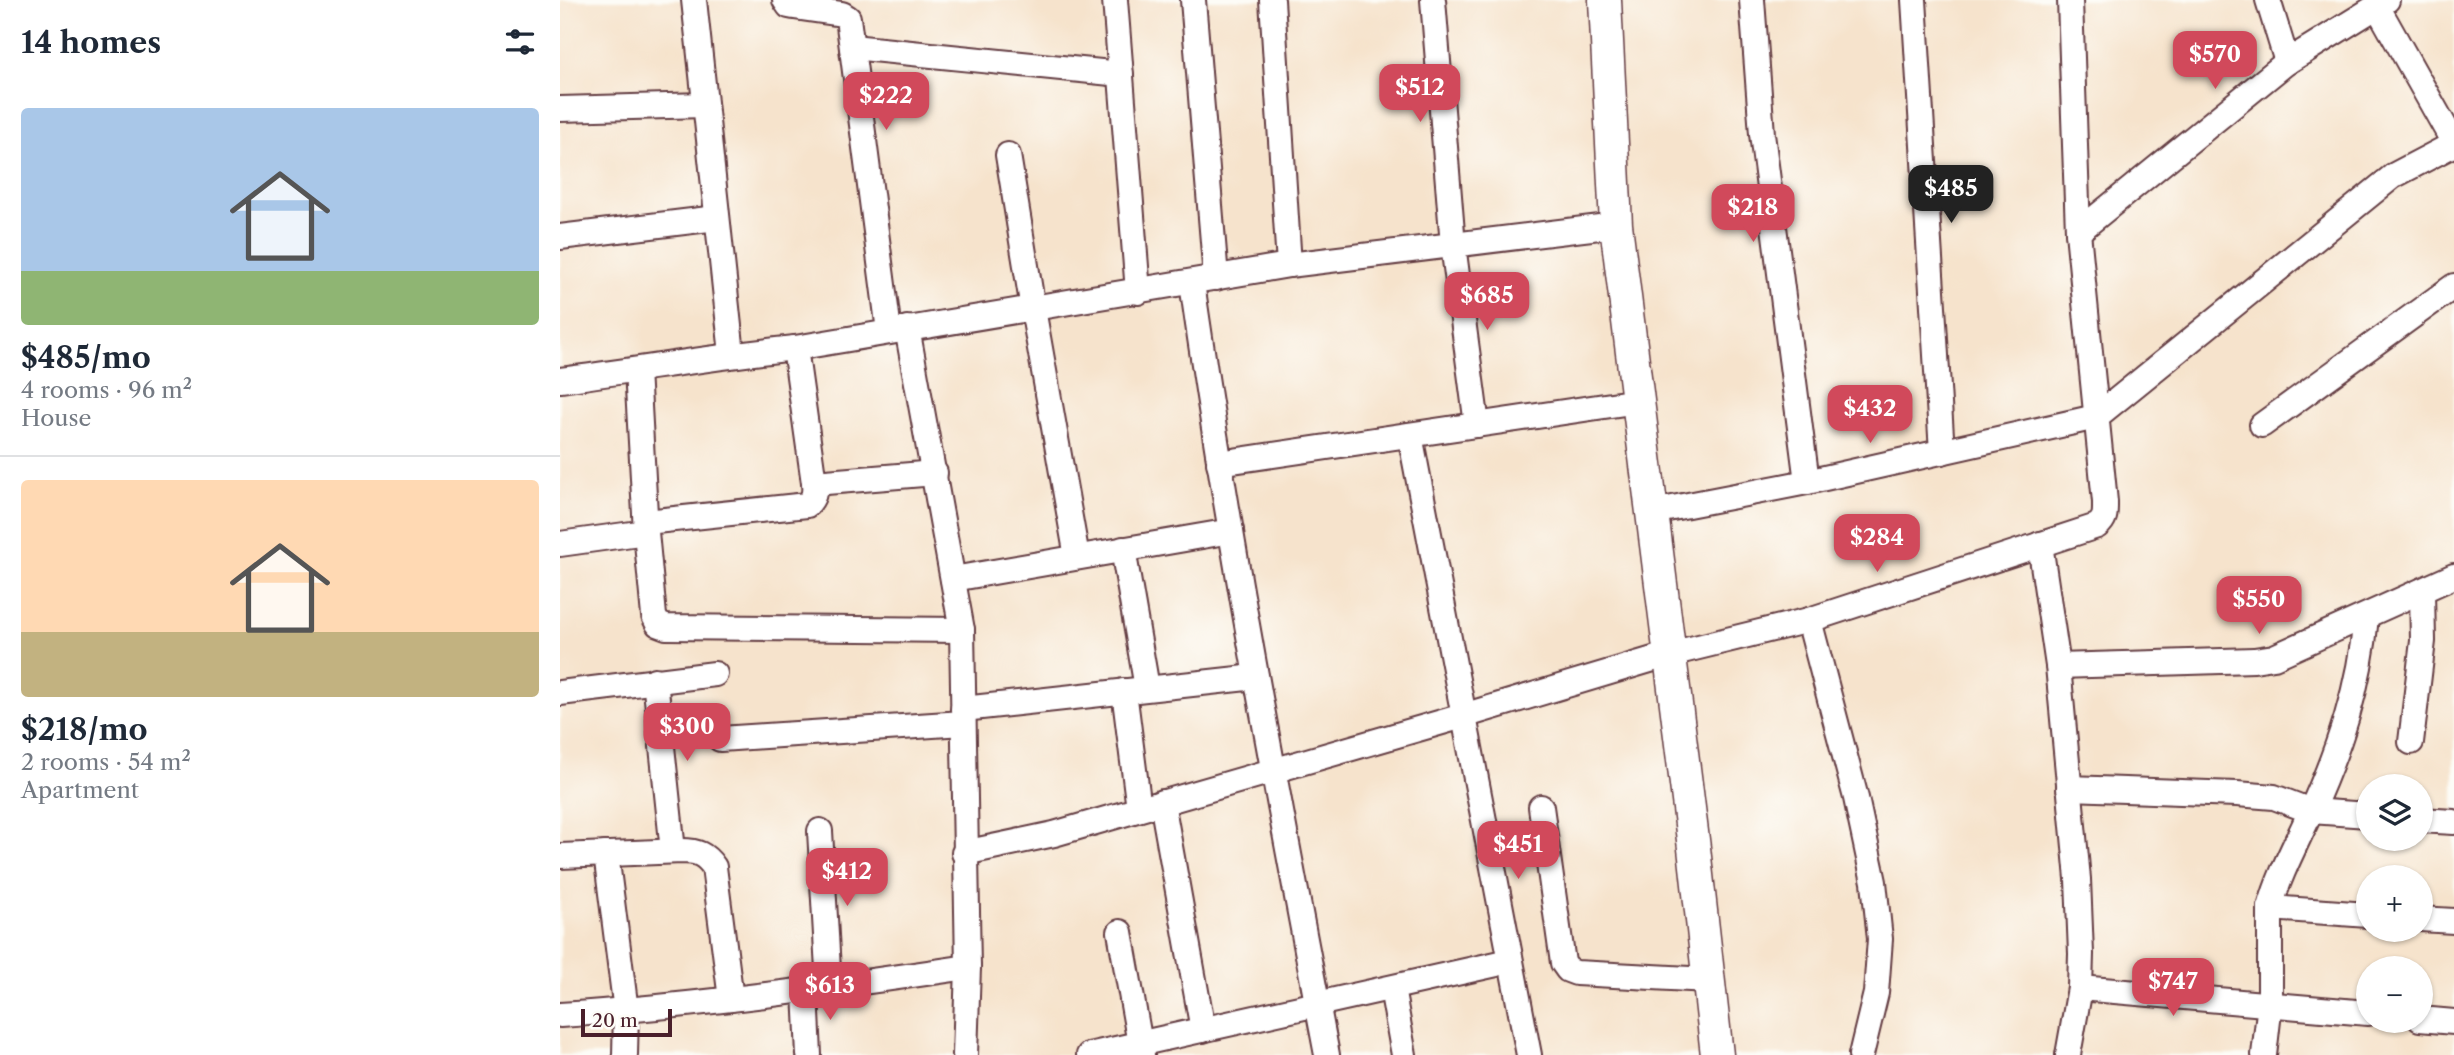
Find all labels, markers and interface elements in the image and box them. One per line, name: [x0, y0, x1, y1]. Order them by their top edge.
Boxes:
icon: filters: [501, 23, 539, 61]
text: 14 homes: [21, 24, 161, 61]
pin: $570: [2174, 32, 2256, 91]
text: $570: [2189, 40, 2241, 68]
pin: $512: [1379, 64, 1461, 124]
pin: $222: [845, 72, 927, 132]
text: $512: [1395, 73, 1445, 101]
text: $222: [859, 81, 913, 109]
icon: home: [217, 153, 343, 279]
pin: $485: [1910, 166, 1992, 225]
text: $485: [1924, 174, 1978, 202]
pin: $218: [1712, 184, 1794, 244]
text: $218: [1728, 193, 1778, 221]
pin: $685: [1446, 272, 1528, 332]
text: $685: [1460, 281, 1514, 309]
text: $485/mo: [21, 339, 151, 376]
text: 4 rooms · 96 m²: [21, 376, 192, 404]
pin: $432: [1829, 386, 1911, 445]
text: $432: [1843, 394, 1897, 422]
text: House: [21, 404, 91, 432]
pin: $284: [1836, 514, 1918, 574]
text: $284: [1850, 523, 1904, 551]
icon: home: [217, 525, 343, 651]
pin: $550: [2218, 576, 2300, 636]
text: $550: [2233, 585, 2285, 613]
pin: $300: [646, 704, 728, 763]
text: $218/mo: [21, 711, 148, 748]
text: $300: [659, 712, 715, 740]
text: 2 rooms · 54 m²: [21, 748, 191, 776]
map controls: [2356, 774, 2433, 1033]
button: layers: [2356, 774, 2433, 851]
text: Apartment: [21, 776, 139, 804]
pin: $451: [1477, 822, 1559, 881]
text: $451: [1493, 830, 1543, 858]
pin: $412: [806, 848, 888, 908]
text: $412: [822, 857, 872, 885]
button: +: [2356, 865, 2433, 942]
button: −: [2356, 956, 2433, 1033]
pin: $747: [2132, 958, 2214, 1018]
pin: $613: [789, 962, 871, 1022]
text: $747: [2148, 967, 2198, 995]
text: $613: [805, 971, 855, 999]
scale bar: [581, 1006, 672, 1038]
text: 20 m: [592, 1009, 638, 1032]

